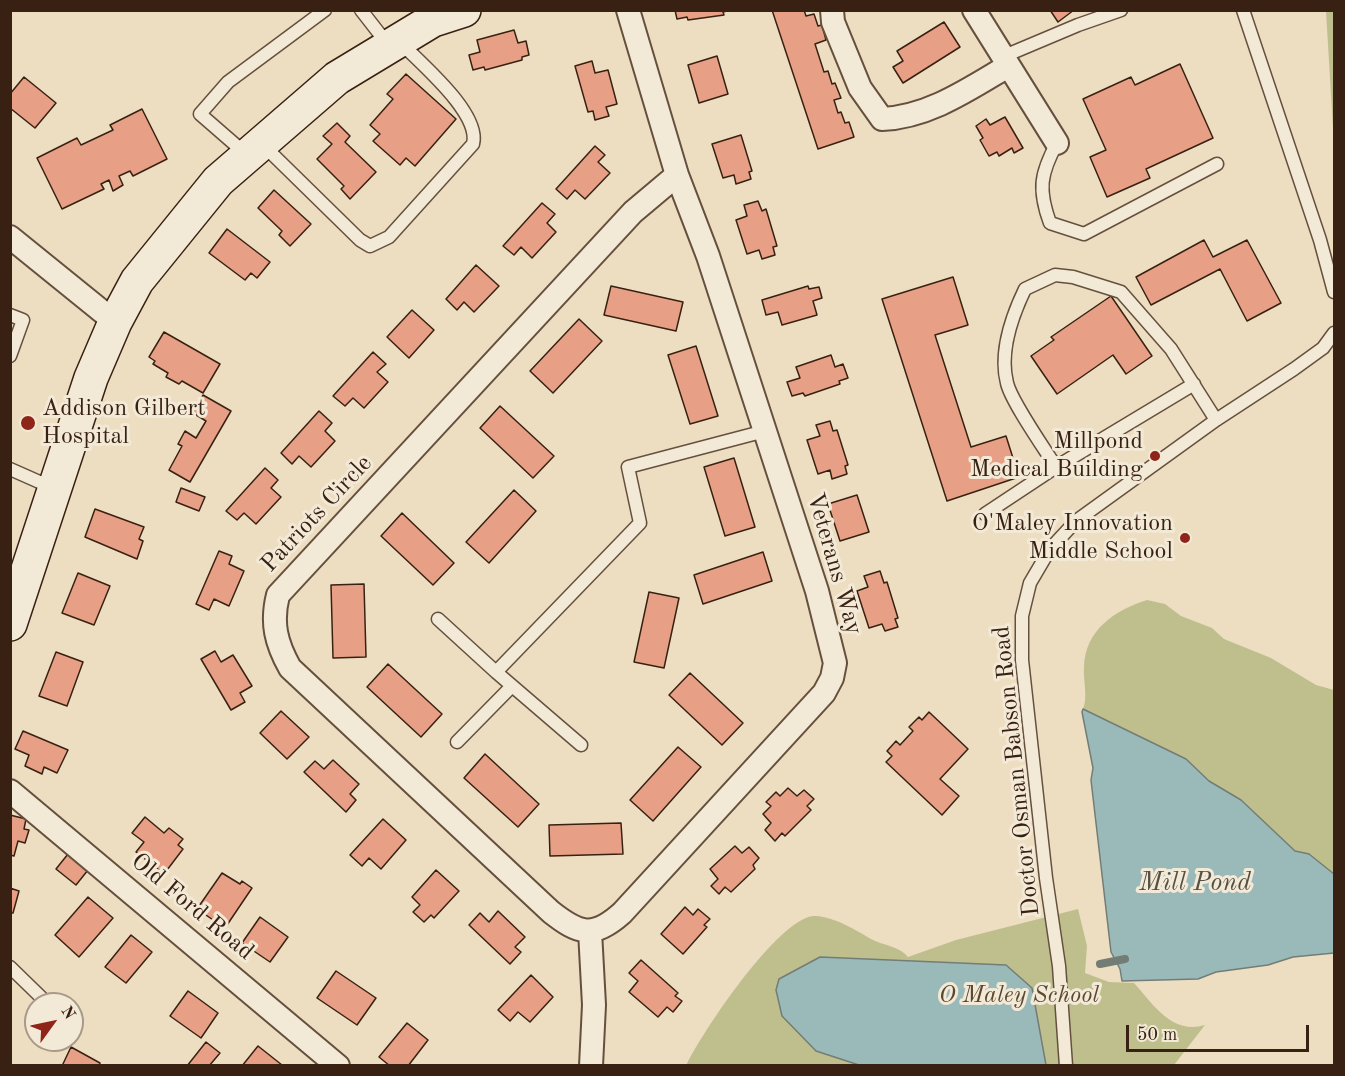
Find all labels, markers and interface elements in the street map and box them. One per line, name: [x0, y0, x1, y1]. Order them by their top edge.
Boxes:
place label: Addison Gilbert Hospital: [42, 395, 206, 451]
marker: Addison Gilbert Hospital: [19, 414, 37, 432]
place label: Millpond Medical Building: [970, 428, 1143, 484]
street label: Patriots Circle: [255, 449, 379, 579]
marker: Millpond Medical Building: [1148, 449, 1162, 463]
street label: Veterans Way: [800, 490, 868, 638]
place label: O'Maley Innovation Middle School: [972, 510, 1173, 566]
marker: O'Maley Innovation Middle School: [1178, 531, 1192, 545]
street label: Doctor Osman Babson Road: [987, 624, 1047, 918]
street label: Old Ford Road: [125, 847, 259, 967]
water label: Mill Pond: [1139, 867, 1251, 899]
park label: O Maley School: [939, 982, 1099, 1010]
north arrow: [24, 992, 84, 1052]
text: N: [57, 1004, 77, 1023]
scale bar: [1129, 1013, 1312, 1051]
text: 50 m: [1137, 1026, 1177, 1044]

